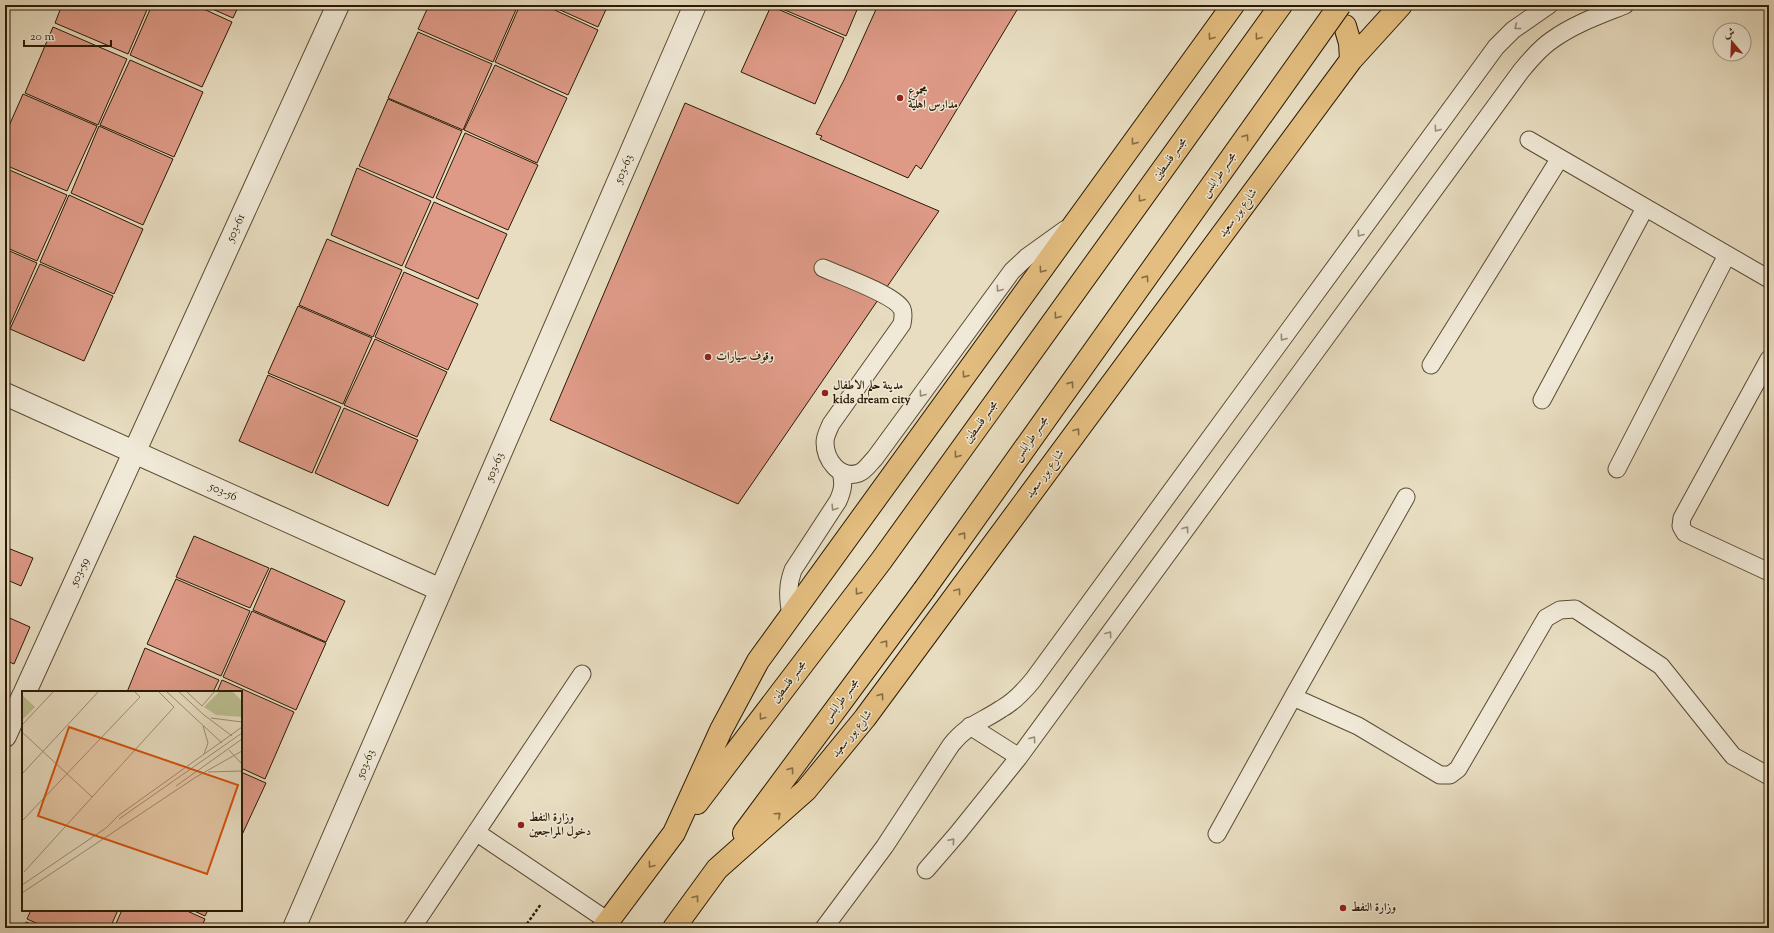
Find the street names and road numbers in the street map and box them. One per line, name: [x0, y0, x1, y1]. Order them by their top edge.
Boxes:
street label: مجسر فلسطين: [1148, 133, 1192, 184]
street label: مجسر طرابلس: [1197, 148, 1242, 202]
street label: 503-63: [609, 152, 638, 187]
street label: شارع بور سعيد: [1214, 185, 1263, 242]
street label: 503-61: [221, 211, 250, 246]
street label: مجسر فلسطين: [959, 396, 1003, 447]
street label: مجسر طرابلس: [1009, 412, 1054, 466]
street label: شارع بور سعيد: [1021, 446, 1070, 503]
street label: 503-63: [480, 450, 509, 485]
street label: 503-56: [205, 477, 240, 506]
street label: 503-59: [65, 555, 94, 590]
street label: مجسر فلسطين: [767, 656, 812, 707]
street label: مجسر طرابلس: [818, 674, 864, 727]
street label: شارع بور سعيد: [827, 706, 878, 762]
street label: 503-63: [351, 747, 380, 782]

